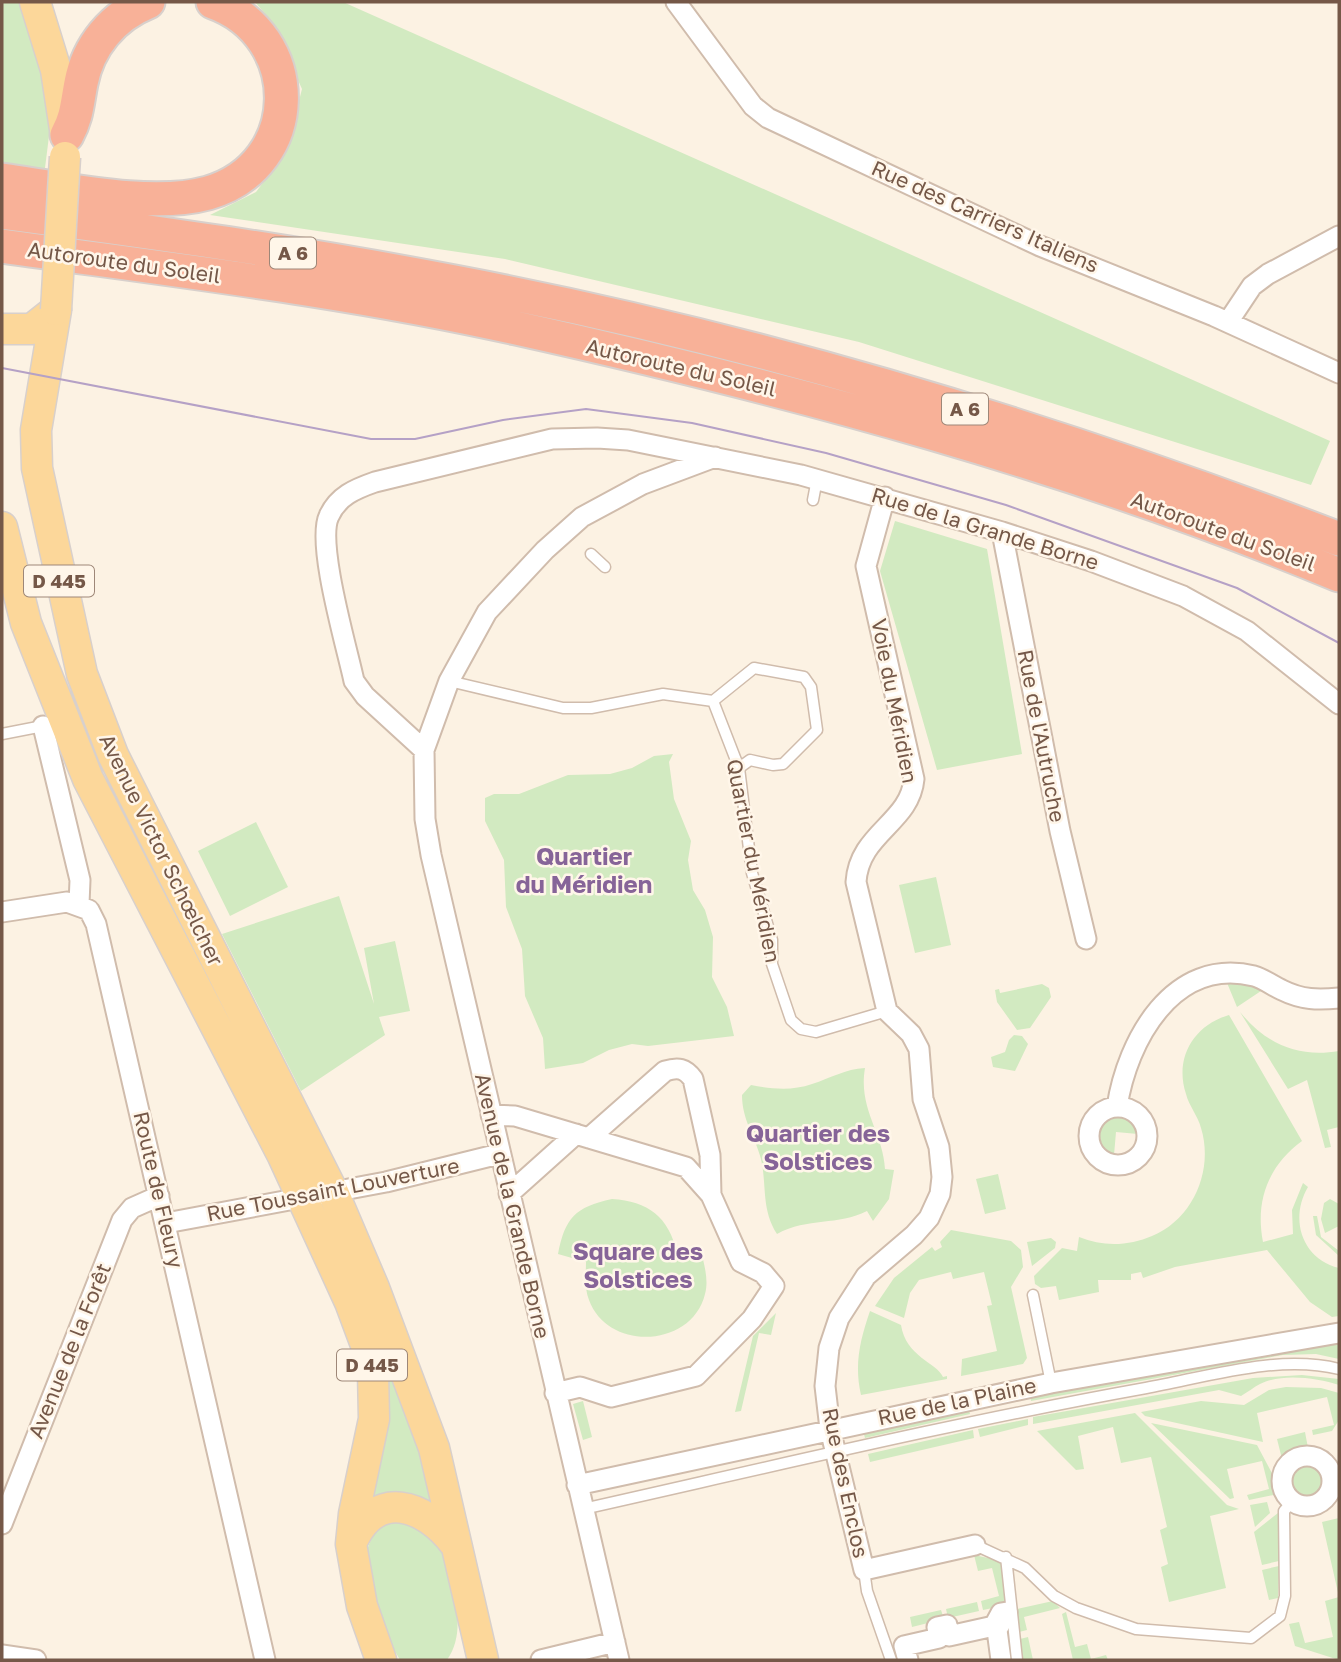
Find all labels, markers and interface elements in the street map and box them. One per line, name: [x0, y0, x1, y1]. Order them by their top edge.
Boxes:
street label: Rue des Carriers Italiens: [868, 154, 1103, 278]
street label: Autoroute du Soleil: [26, 236, 222, 288]
road number: A 6: [270, 238, 316, 268]
street label: Autoroute du Soleil: [584, 332, 779, 402]
road number: A 6: [942, 394, 988, 424]
street label: Rue de la Grande Borne: [869, 481, 1102, 575]
street label: Autoroute du Soleil: [1128, 486, 1319, 577]
road number: D 445: [24, 566, 94, 596]
street label: Voie du Méridien: [866, 616, 924, 785]
street label: Rue de l'Autruche: [1012, 647, 1071, 824]
street label: Avenue Victor Schœlcher: [94, 729, 229, 970]
street label: Quartier du Méridien: [721, 757, 786, 965]
district label: Quartier du Méridien: [516, 841, 652, 898]
street label: Avenue de la Grande Borne: [470, 1071, 556, 1341]
street label: Route de Fleury: [128, 1109, 190, 1271]
district label: Quartier des Solstices: [746, 1118, 890, 1175]
street label: Rue Toussaint Louverture: [204, 1152, 461, 1226]
district label: Square des Solstices: [573, 1236, 703, 1293]
street label: Avenue de la Forêt: [22, 1259, 116, 1442]
road number: D 445: [337, 1350, 407, 1380]
street label: Rue de la Plaine: [875, 1372, 1038, 1431]
street label: Rue des Enclos: [817, 1405, 875, 1560]

